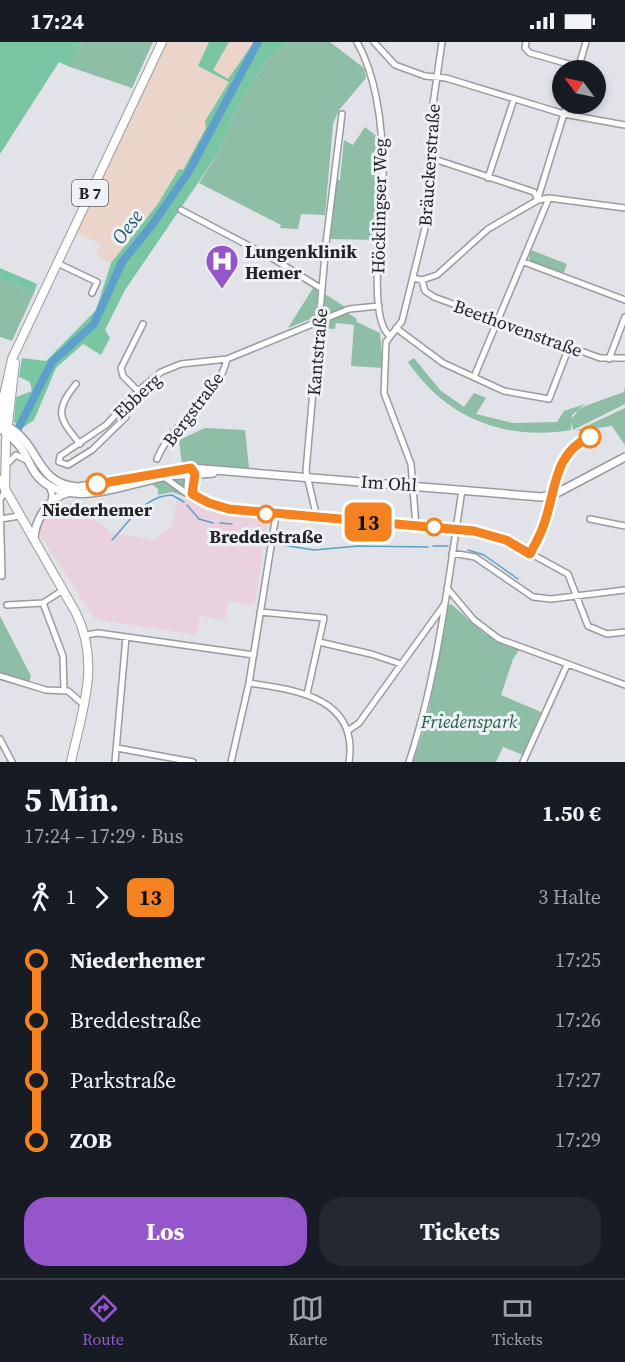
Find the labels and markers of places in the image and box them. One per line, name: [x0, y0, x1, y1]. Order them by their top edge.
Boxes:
place label: Lungenklinik Hemer: [245, 239, 357, 285]
hospital icon: Lungenklinik Hemer: [204, 243, 240, 290]
unlabelled marker: [579, 426, 601, 448]
marker: Niederhemer: [86, 473, 108, 495]
place label: Niederhemer: [42, 497, 153, 522]
marker: Breddestraße: [257, 505, 275, 523]
unlabelled marker: [425, 518, 443, 536]
place label: Breddestraße: [209, 524, 323, 549]

